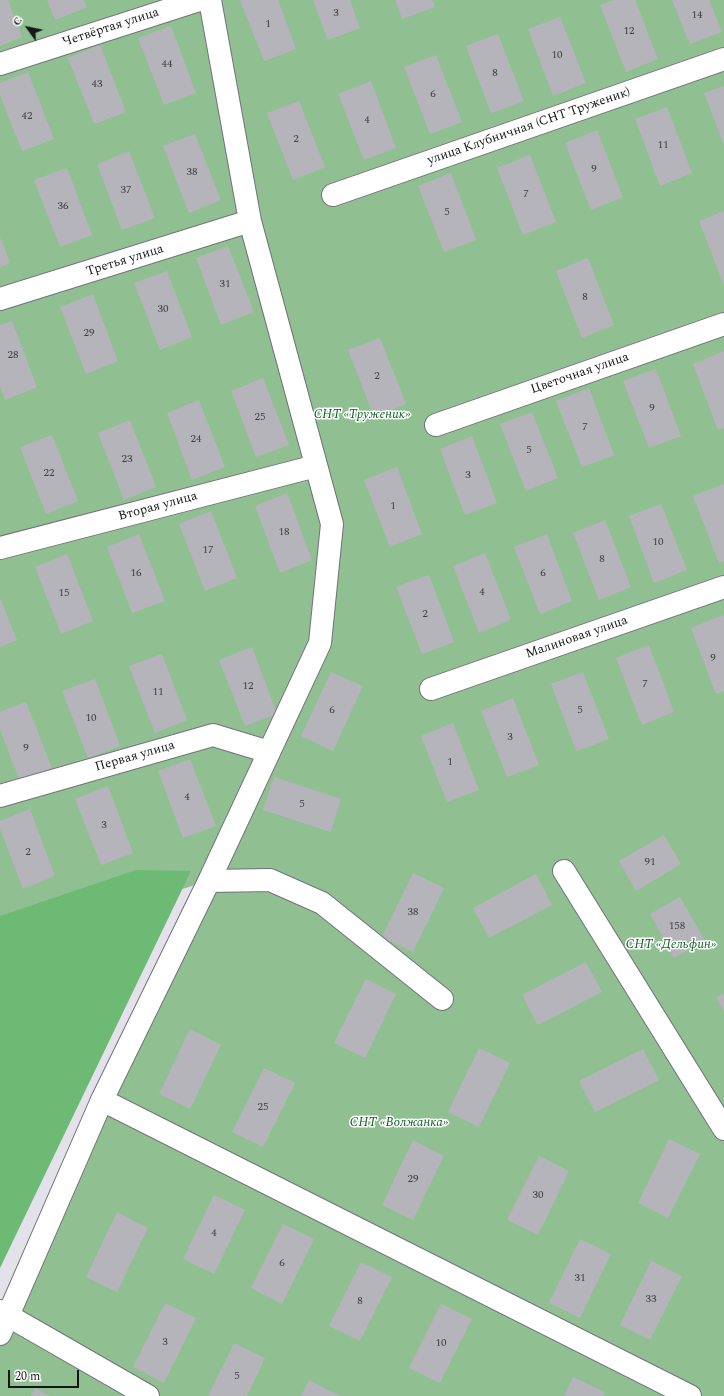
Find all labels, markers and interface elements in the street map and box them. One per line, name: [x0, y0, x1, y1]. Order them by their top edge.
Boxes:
street label: Четвёртая улица: [61, 5, 161, 51]
house number: 3: [333, 7, 339, 21]
north arrow: [8, 8, 48, 48]
house number: 14: [692, 9, 702, 23]
text: С: [8, 13, 27, 29]
house number: 1: [265, 18, 271, 32]
house number: 12: [624, 25, 634, 39]
house number: 10: [552, 49, 562, 63]
house number: 44: [162, 58, 172, 72]
house number: 8: [492, 67, 498, 81]
house number: 43: [92, 78, 102, 92]
street label: улица Клубничная (СНТ Труженик): [426, 85, 632, 169]
house number: 6: [430, 88, 436, 102]
house number: 42: [22, 110, 32, 124]
house number: 4: [364, 114, 370, 128]
house number: 2: [293, 133, 299, 147]
house number: 11: [658, 139, 668, 153]
house number: 9: [591, 163, 597, 177]
house number: 38: [187, 166, 197, 180]
house number: 37: [121, 184, 131, 198]
house number: 7: [523, 188, 529, 202]
house number: 36: [58, 200, 68, 214]
house number: 5: [444, 206, 450, 220]
street label: Третья улица: [84, 242, 166, 280]
house number: 31: [220, 278, 230, 292]
house number: 8: [582, 291, 588, 305]
house number: 30: [158, 303, 168, 317]
house number: 29: [84, 327, 94, 341]
house number: 28: [8, 349, 18, 363]
street label: Цветочная улица: [529, 350, 631, 398]
house number: 2: [374, 370, 380, 384]
house number: 9: [649, 402, 655, 416]
park label: СНТ «Труженик»: [314, 407, 410, 423]
house number: 25: [255, 411, 265, 425]
house number: 7: [582, 421, 588, 435]
house number: 24: [191, 433, 201, 447]
house number: 5: [526, 444, 532, 458]
house number: 23: [122, 453, 132, 467]
house number: 22: [44, 467, 54, 481]
house number: 3: [465, 469, 471, 483]
street label: Вторая улица: [117, 489, 199, 525]
house number: 1: [390, 500, 396, 514]
house number: 18: [279, 526, 289, 540]
house number: 10: [653, 536, 663, 550]
house number: 17: [203, 544, 213, 558]
house number: 8: [599, 553, 605, 567]
house number: 16: [131, 567, 141, 581]
house number: 6: [540, 567, 546, 581]
house number: 4: [479, 586, 485, 600]
house number: 15: [59, 587, 69, 601]
house number: 2: [422, 608, 428, 622]
street label: Малиновая улица: [524, 613, 630, 663]
house number: 9: [710, 652, 716, 666]
house number: 7: [642, 678, 648, 692]
house number: 12: [243, 680, 253, 694]
house number: 11: [153, 686, 163, 700]
house number: 6: [329, 704, 335, 718]
house number: 5: [577, 704, 583, 718]
house number: 10: [86, 712, 96, 726]
house number: 3: [507, 731, 513, 745]
street label: Первая улица: [93, 738, 177, 776]
house number: 9: [23, 742, 29, 756]
house number: 1: [447, 756, 453, 770]
house number: 4: [184, 791, 190, 805]
house number: 5: [299, 798, 305, 812]
house number: 3: [101, 819, 107, 833]
house number: 2: [25, 846, 31, 860]
house number: 91: [645, 856, 655, 870]
house number: 38: [408, 906, 418, 920]
house number: 158: [669, 920, 685, 934]
park label: СНТ «Дельфин»: [626, 937, 716, 953]
house number: 25: [258, 1101, 268, 1115]
park label: СНТ «Волжанка»: [350, 1115, 448, 1131]
house number: 29: [408, 1173, 418, 1187]
house number: 30: [533, 1189, 543, 1203]
house number: 4: [211, 1227, 217, 1241]
house number: 6: [279, 1257, 285, 1271]
house number: 31: [575, 1272, 585, 1286]
house number: 33: [646, 1293, 656, 1307]
house number: 8: [357, 1295, 363, 1309]
house number: 3: [162, 1336, 168, 1350]
house number: 10: [436, 1337, 446, 1351]
scale bar: [10, 1362, 81, 1388]
text: 20 m: [15, 1367, 40, 1386]
house number: 5: [234, 1370, 240, 1384]

